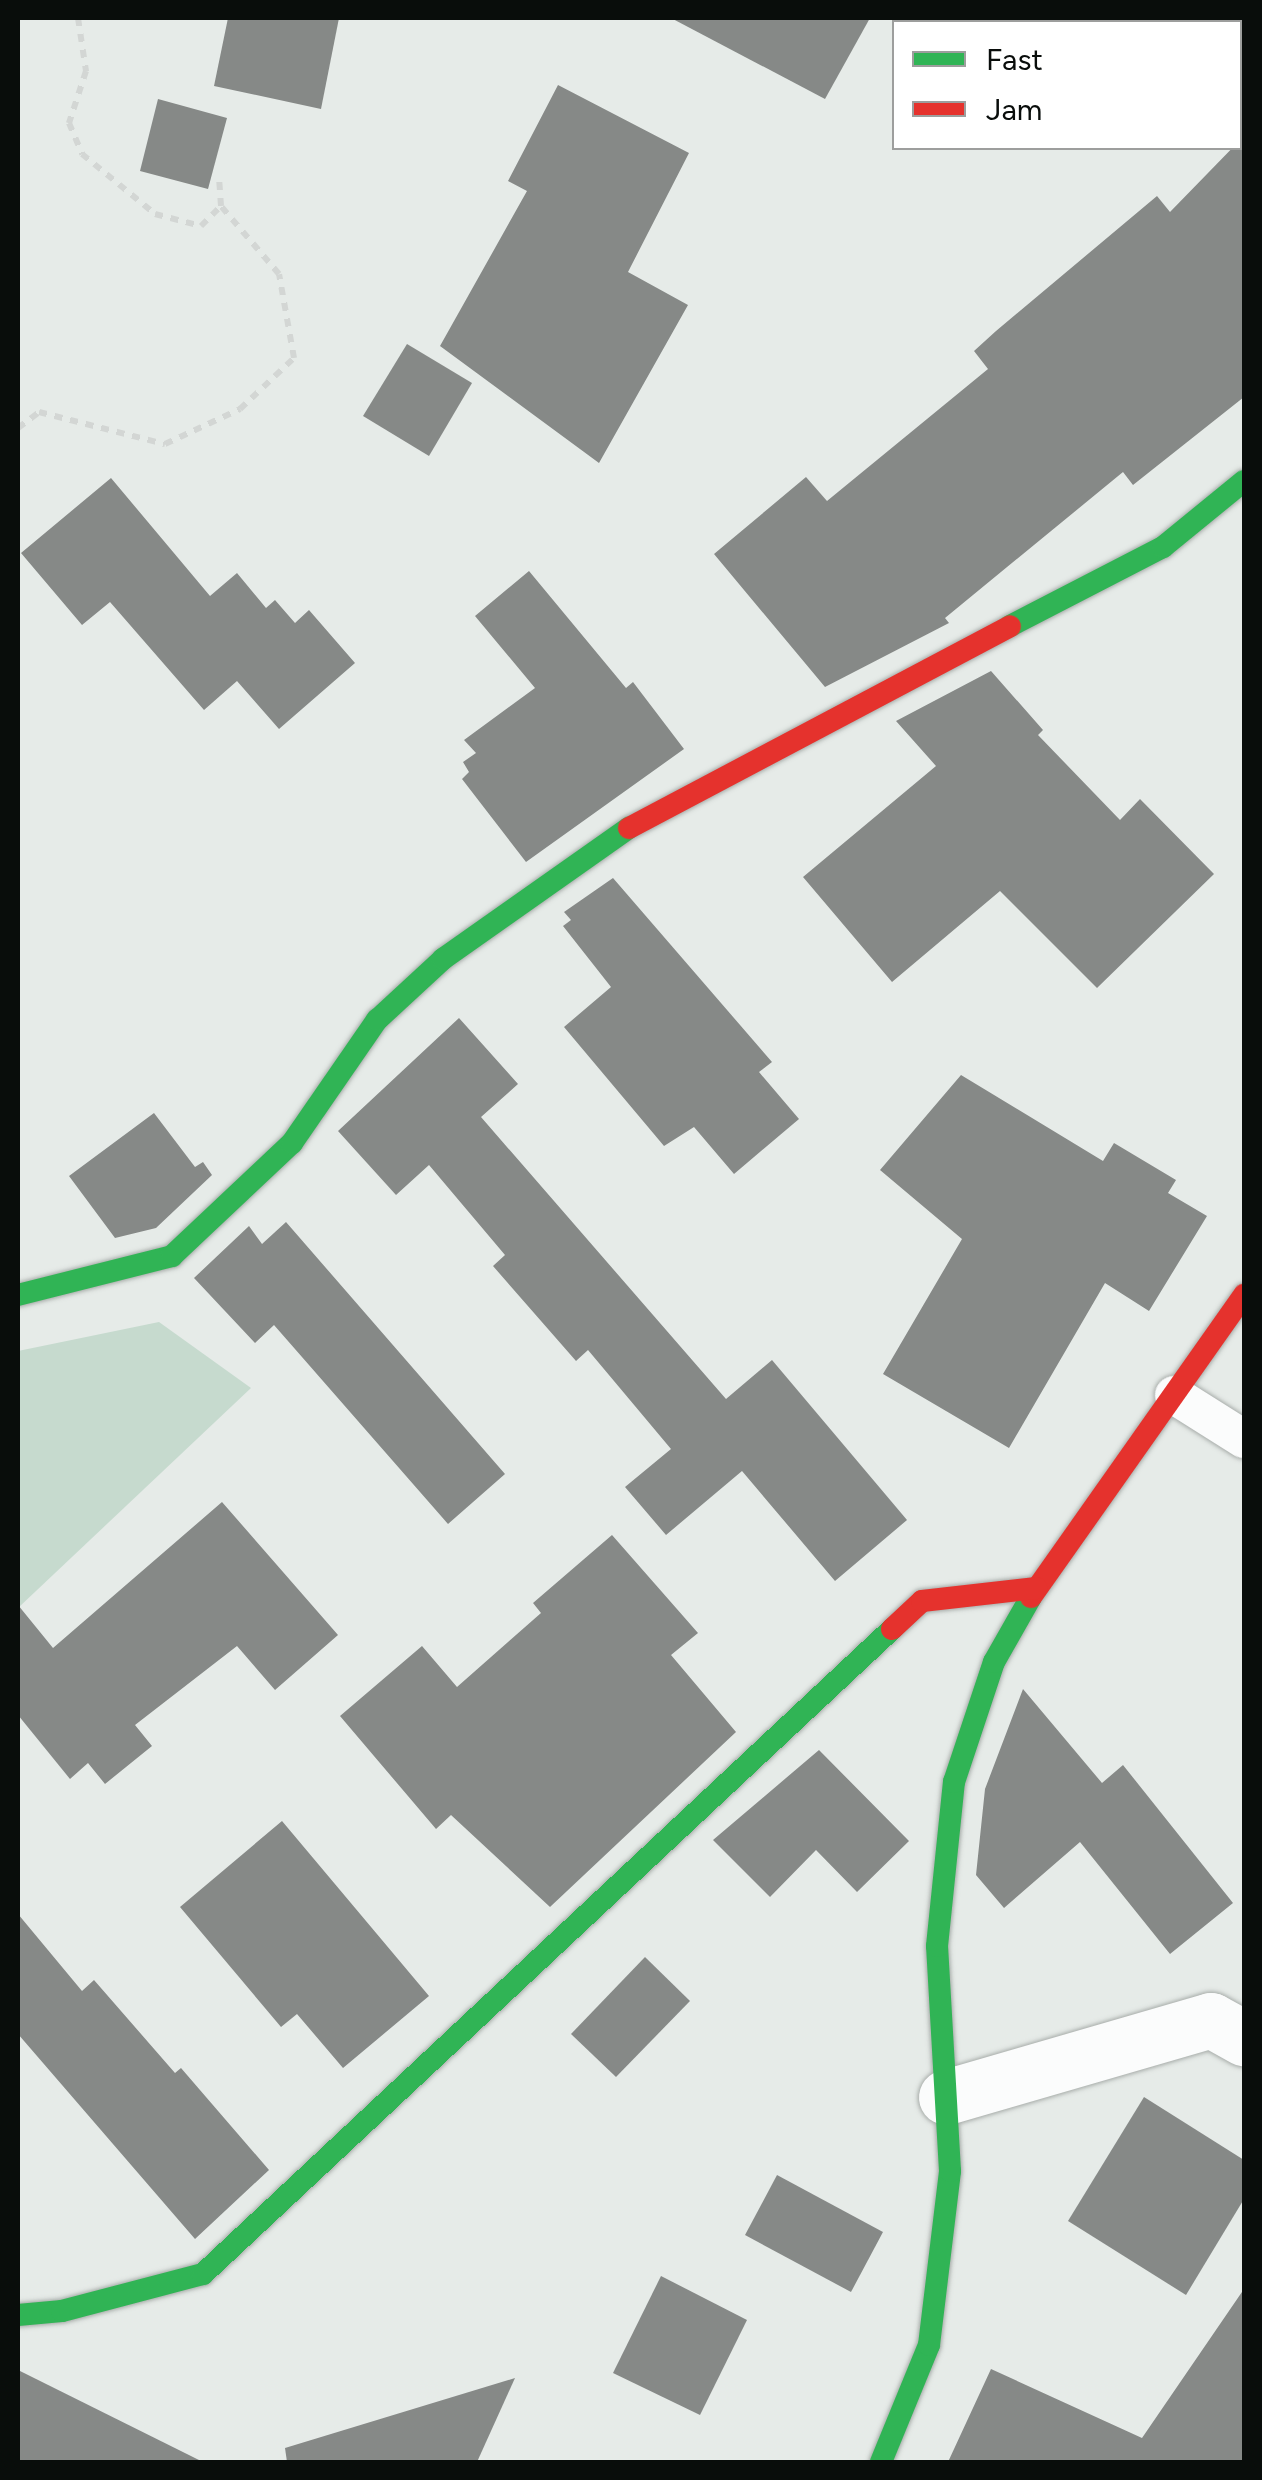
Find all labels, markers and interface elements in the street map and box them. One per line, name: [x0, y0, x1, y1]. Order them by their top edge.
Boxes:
legend: [892, 20, 1242, 150]
text: Fast: [986, 41, 1043, 78]
text: Jam: [986, 91, 1042, 128]

